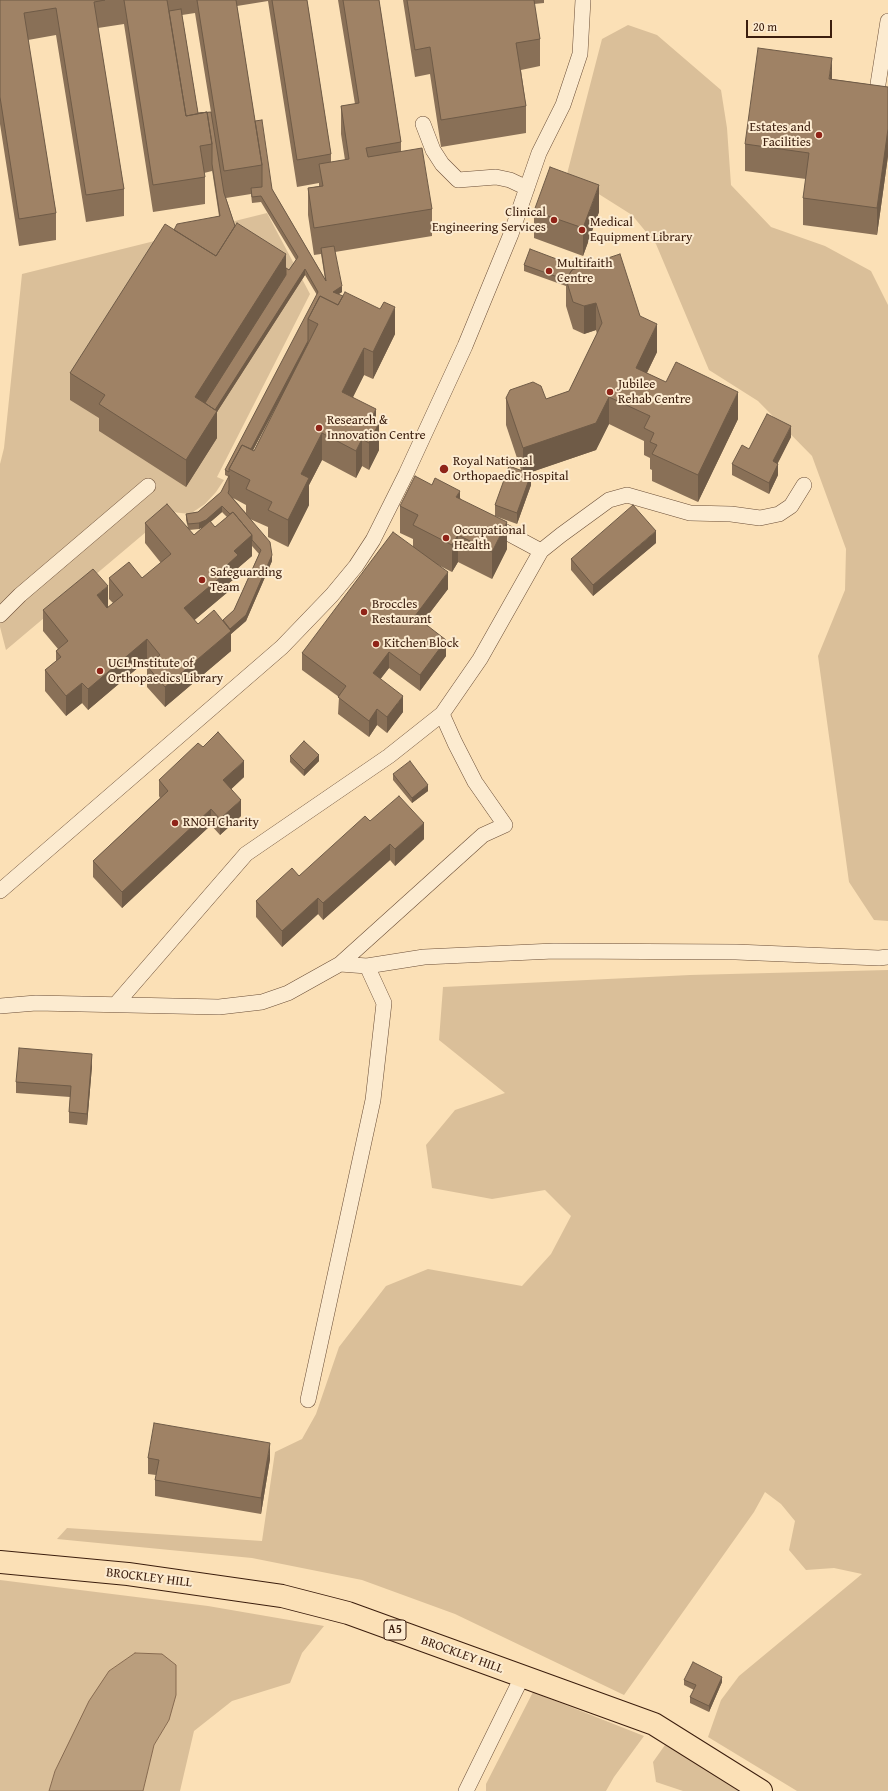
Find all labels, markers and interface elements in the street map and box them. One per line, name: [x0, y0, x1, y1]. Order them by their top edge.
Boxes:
scale bar: [748, 12, 834, 38]
text: 20 m: [753, 18, 777, 35]
place label: Estates and Facilities: [749, 120, 811, 151]
marker: Estates and Facilities: [814, 130, 824, 140]
place label: Clinical Engineering Services: [432, 205, 546, 236]
marker: Clinical Engineering Services: [549, 215, 559, 225]
place label: Medical Equipment Library: [590, 215, 693, 246]
marker: Medical Equipment Library: [577, 225, 587, 235]
place label: Multifaith Centre: [557, 256, 612, 287]
marker: Multifaith Centre: [544, 266, 554, 276]
place label: Jubilee Rehab Centre: [618, 377, 691, 408]
marker: Jubilee Rehab Centre: [605, 387, 615, 397]
place label: Research & Innovation Centre: [327, 413, 426, 444]
marker: Research & Innovation Centre: [314, 423, 324, 433]
place label: Royal National Orthopaedic Hospital: [453, 454, 569, 485]
marker: Royal National Orthopaedic Hospital: [438, 463, 450, 475]
place label: Occupational Health: [454, 523, 526, 554]
marker: Occupational Health: [441, 533, 451, 543]
place label: Safeguarding Team: [210, 565, 282, 596]
marker: Safeguarding Team: [197, 575, 207, 585]
place label: Broccles Restaurant: [372, 597, 432, 628]
marker: Broccles Restaurant: [359, 607, 369, 617]
place label: Kitchen Block: [384, 636, 459, 652]
marker: Kitchen Block: [371, 639, 381, 649]
place label: UCL Institute of Orthopaedics Library: [108, 656, 223, 687]
marker: UCL Institute of Orthopaedics Library: [95, 666, 105, 676]
place label: RNOH Charity: [183, 815, 259, 831]
marker: RNOH Charity: [170, 818, 180, 828]
street label: BROCKLEY HILL: [105, 1565, 193, 1591]
road number: A5: [384, 1620, 406, 1640]
street label: BROCKLEY HILL: [419, 1633, 505, 1677]

